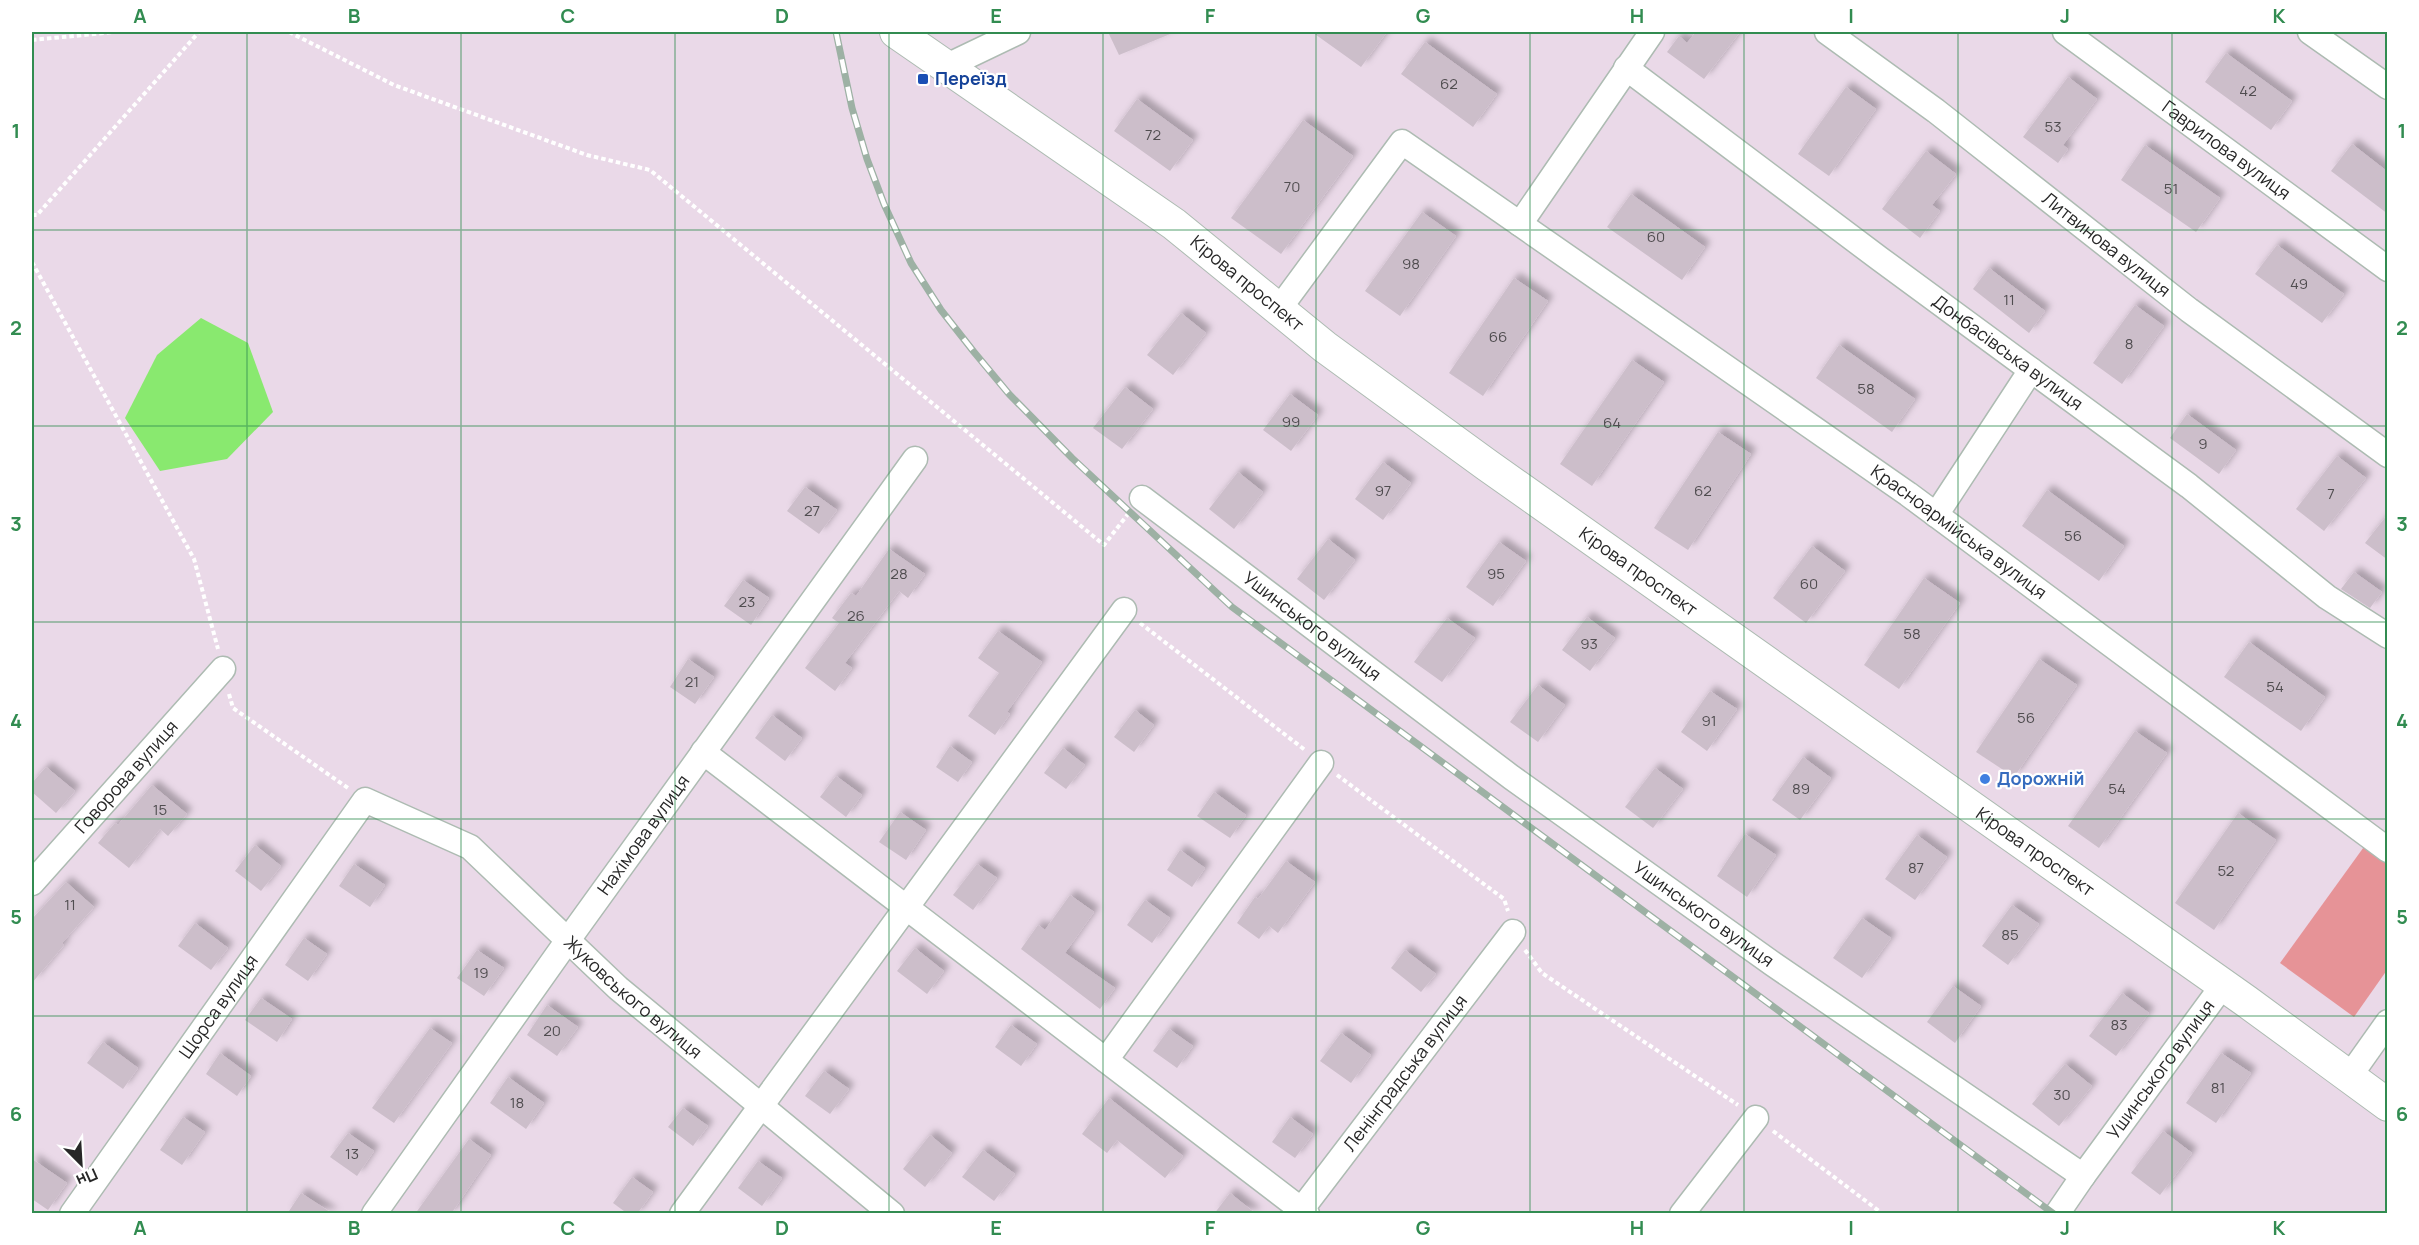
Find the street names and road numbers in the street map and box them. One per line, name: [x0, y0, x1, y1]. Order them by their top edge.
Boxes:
street label: Гаврилова вулиця: [2158, 94, 2296, 205]
street label: Литвинова вулиця: [2038, 186, 2176, 302]
street label: Кірова проспект: [1186, 229, 1309, 336]
street label: Донбасівська вулиця: [1928, 289, 2088, 415]
street label: Красноармійська вулиця: [1866, 459, 2052, 604]
street label: Кірова проспект: [1575, 521, 1703, 621]
street label: Ушинського вулиця: [1239, 566, 1387, 686]
street label: Говорова вулиця: [69, 715, 183, 838]
street label: Нахімова вулиця: [591, 770, 694, 900]
street label: Кірова проспект: [1972, 801, 2100, 901]
street label: Ушинського вулиця: [1629, 855, 1779, 972]
street label: Жуковського вулиця: [559, 930, 707, 1063]
street label: Щорса вулиця: [173, 949, 263, 1063]
street label: Ленінградська вулиця: [1337, 989, 1472, 1156]
street label: Ушинського вулиця: [2101, 994, 2219, 1144]

